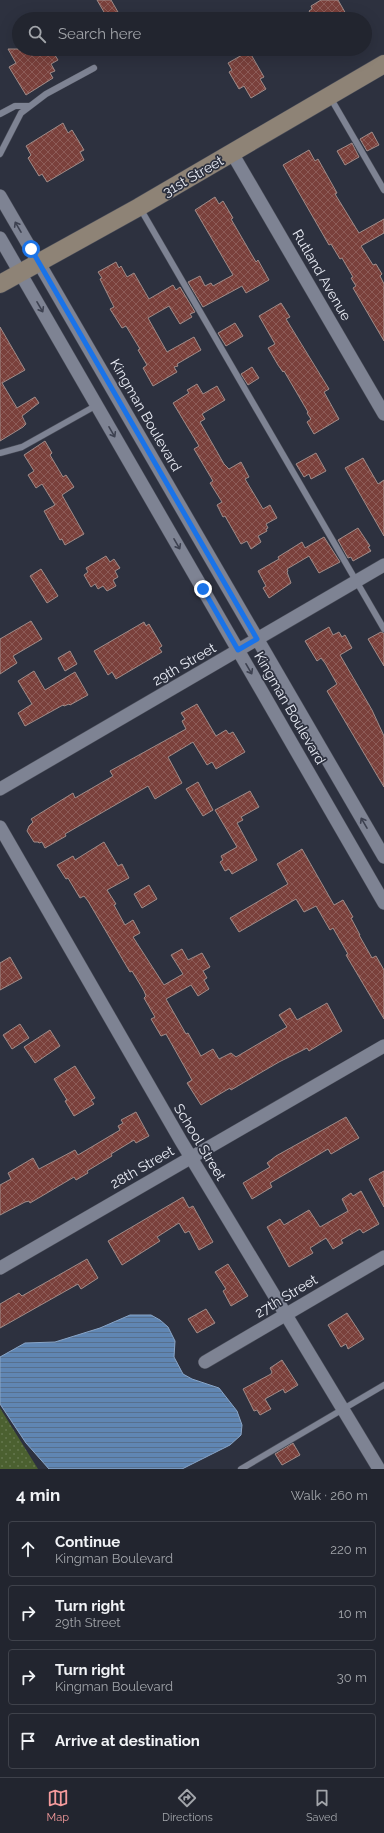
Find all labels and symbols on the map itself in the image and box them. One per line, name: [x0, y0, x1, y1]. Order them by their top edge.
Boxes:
street label: 31st Street: [160, 152, 226, 200]
one-way arrow: [13, 221, 21, 233]
street label: Rutland Avenue: [289, 227, 355, 323]
route start: [22, 240, 40, 258]
one-way arrow: [37, 301, 45, 313]
street label: Kingman Boulevard: [107, 356, 185, 474]
one-way arrow: [109, 425, 117, 437]
one-way arrow: [174, 538, 182, 550]
route end: [194, 580, 212, 598]
street label: 29th Street: [149, 639, 219, 689]
street label: Kingman Boulevard: [251, 649, 329, 767]
one-way arrow: [245, 663, 253, 675]
one-way arrow: [360, 818, 368, 830]
street label: School Street: [171, 1101, 229, 1184]
street label: 28th Street: [107, 1142, 177, 1192]
street label: 27th Street: [252, 1271, 320, 1321]

